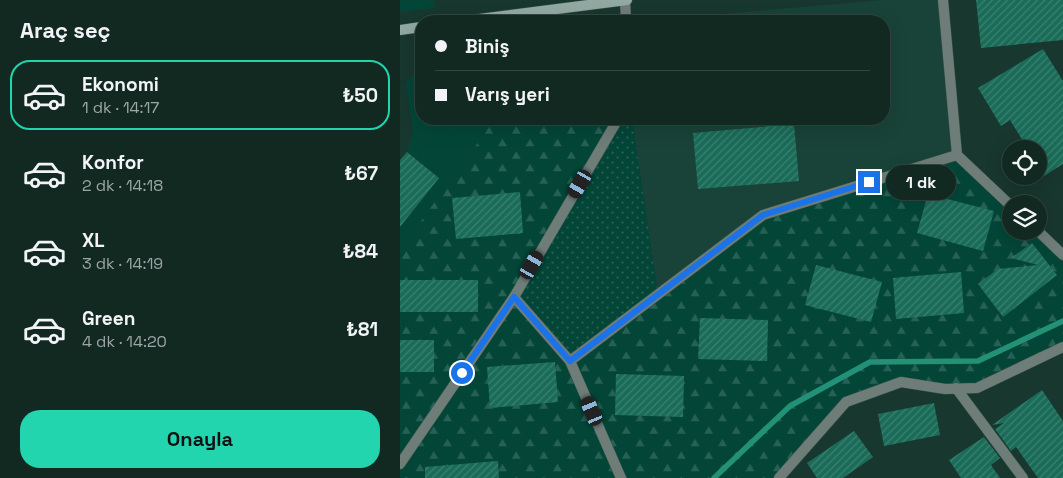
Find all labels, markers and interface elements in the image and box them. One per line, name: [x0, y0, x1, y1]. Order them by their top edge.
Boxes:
text: Araç seç: [20, 16, 111, 44]
text: Biniş: [465, 34, 509, 59]
text: Ekonomi: [82, 72, 159, 97]
icon: car: [22, 73, 67, 118]
text: Varış yeri: [465, 82, 550, 107]
text: ₺50: [343, 83, 378, 108]
text: 1 dk · 14:17: [82, 97, 159, 118]
map controls: [1002, 140, 1047, 240]
button: locate: [1002, 140, 1047, 185]
text: Konfor: [82, 150, 144, 175]
icon: car: [22, 151, 67, 196]
text: ₺67: [344, 161, 378, 186]
callout: 1 dk: [886, 164, 956, 200]
car: [566, 167, 593, 201]
route end: [858, 171, 880, 193]
text: 1 dk: [906, 172, 936, 193]
text: 2 dk · 14:18: [82, 175, 163, 196]
button: layers: [1002, 195, 1047, 240]
text: XL: [82, 228, 105, 253]
icon: car: [22, 229, 67, 274]
text: ₺84: [343, 239, 378, 264]
car: [518, 248, 545, 282]
text: 3 dk · 14:19: [82, 253, 163, 274]
text: Green: [82, 306, 135, 331]
icon: car: [22, 307, 67, 352]
text: ₺81: [346, 317, 378, 342]
text: 4 dk · 14:20: [82, 331, 167, 352]
route start: [451, 362, 473, 384]
car: [579, 394, 604, 428]
button: Onayla: [20, 410, 380, 468]

